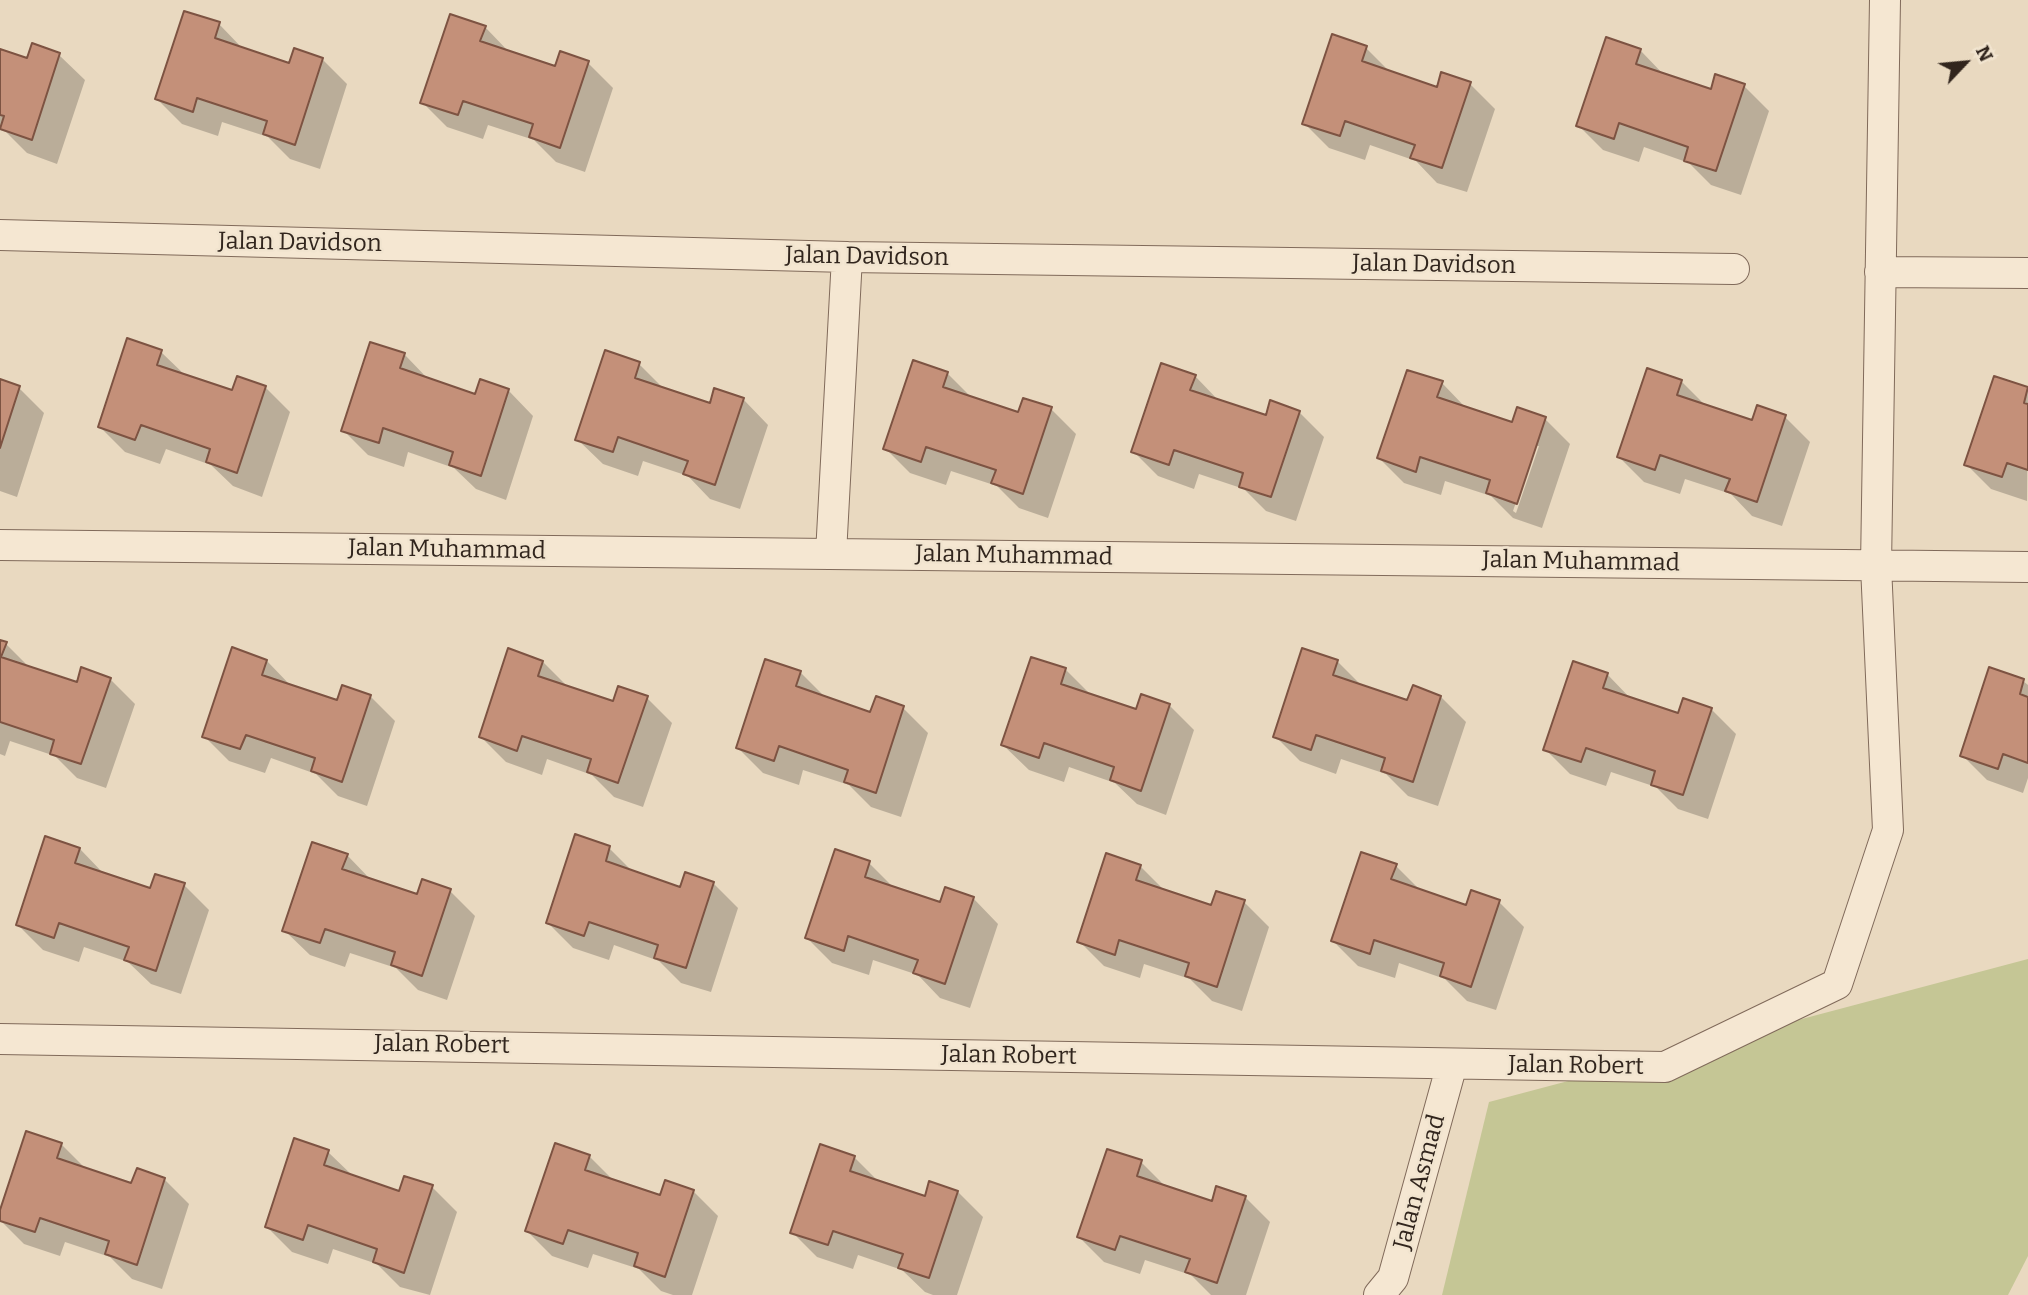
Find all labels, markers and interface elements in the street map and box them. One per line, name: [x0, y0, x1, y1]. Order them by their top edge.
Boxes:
north arrow: [1930, 28, 2000, 98]
text: N: [1971, 42, 1998, 65]
street label: Jalan Davidson: [218, 227, 382, 259]
street label: Jalan Davidson: [785, 241, 949, 273]
street label: Jalan Davidson: [1352, 249, 1516, 281]
street label: Jalan Muhammad: [348, 534, 546, 566]
street label: Jalan Muhammad: [915, 540, 1113, 572]
street label: Jalan Muhammad: [1482, 546, 1680, 578]
street label: Jalan Robert: [374, 1029, 510, 1061]
street label: Jalan Robert: [941, 1040, 1077, 1072]
street label: Jalan Robert: [1508, 1050, 1644, 1082]
street label: Jalan Asmad: [1388, 1111, 1452, 1253]

